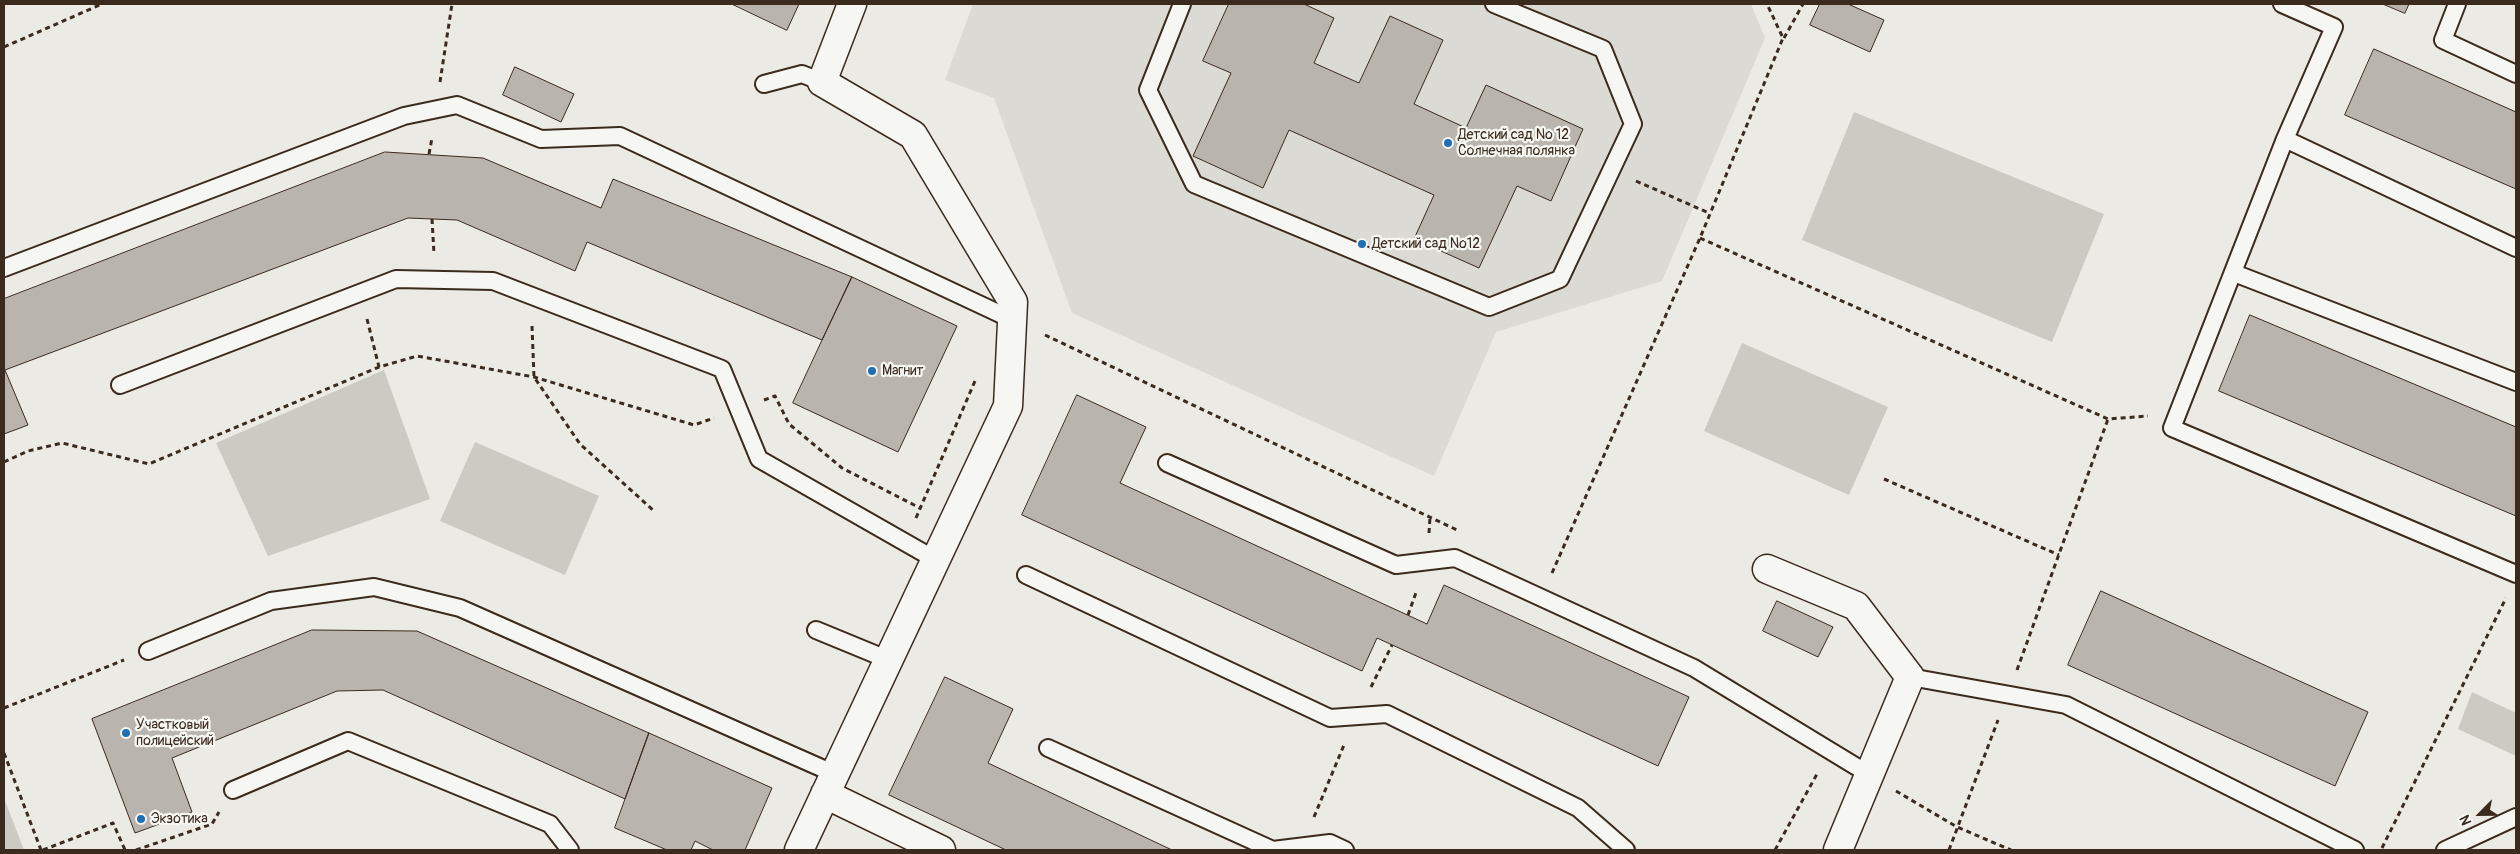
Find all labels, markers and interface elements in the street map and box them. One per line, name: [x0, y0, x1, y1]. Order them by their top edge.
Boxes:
place label: Детский сад № 12 Солнечная полянка: [1458, 127, 1575, 160]
marker: Детский сад № 12 Солнечная полянка: [1442, 137, 1454, 149]
place label: Детский сад №12: [1372, 236, 1480, 252]
marker: Детский сад №12: [1356, 238, 1368, 250]
place label: Магнит: [882, 363, 924, 379]
marker: Магнит: [866, 365, 878, 377]
place label: Участковый полицейский: [136, 717, 214, 750]
marker: Участковый полицейский: [120, 727, 132, 739]
north arrow: [2455, 789, 2505, 839]
place label: Экзотика: [151, 811, 208, 827]
text: N: [2456, 812, 2475, 828]
marker: Экзотика: [135, 813, 147, 825]

